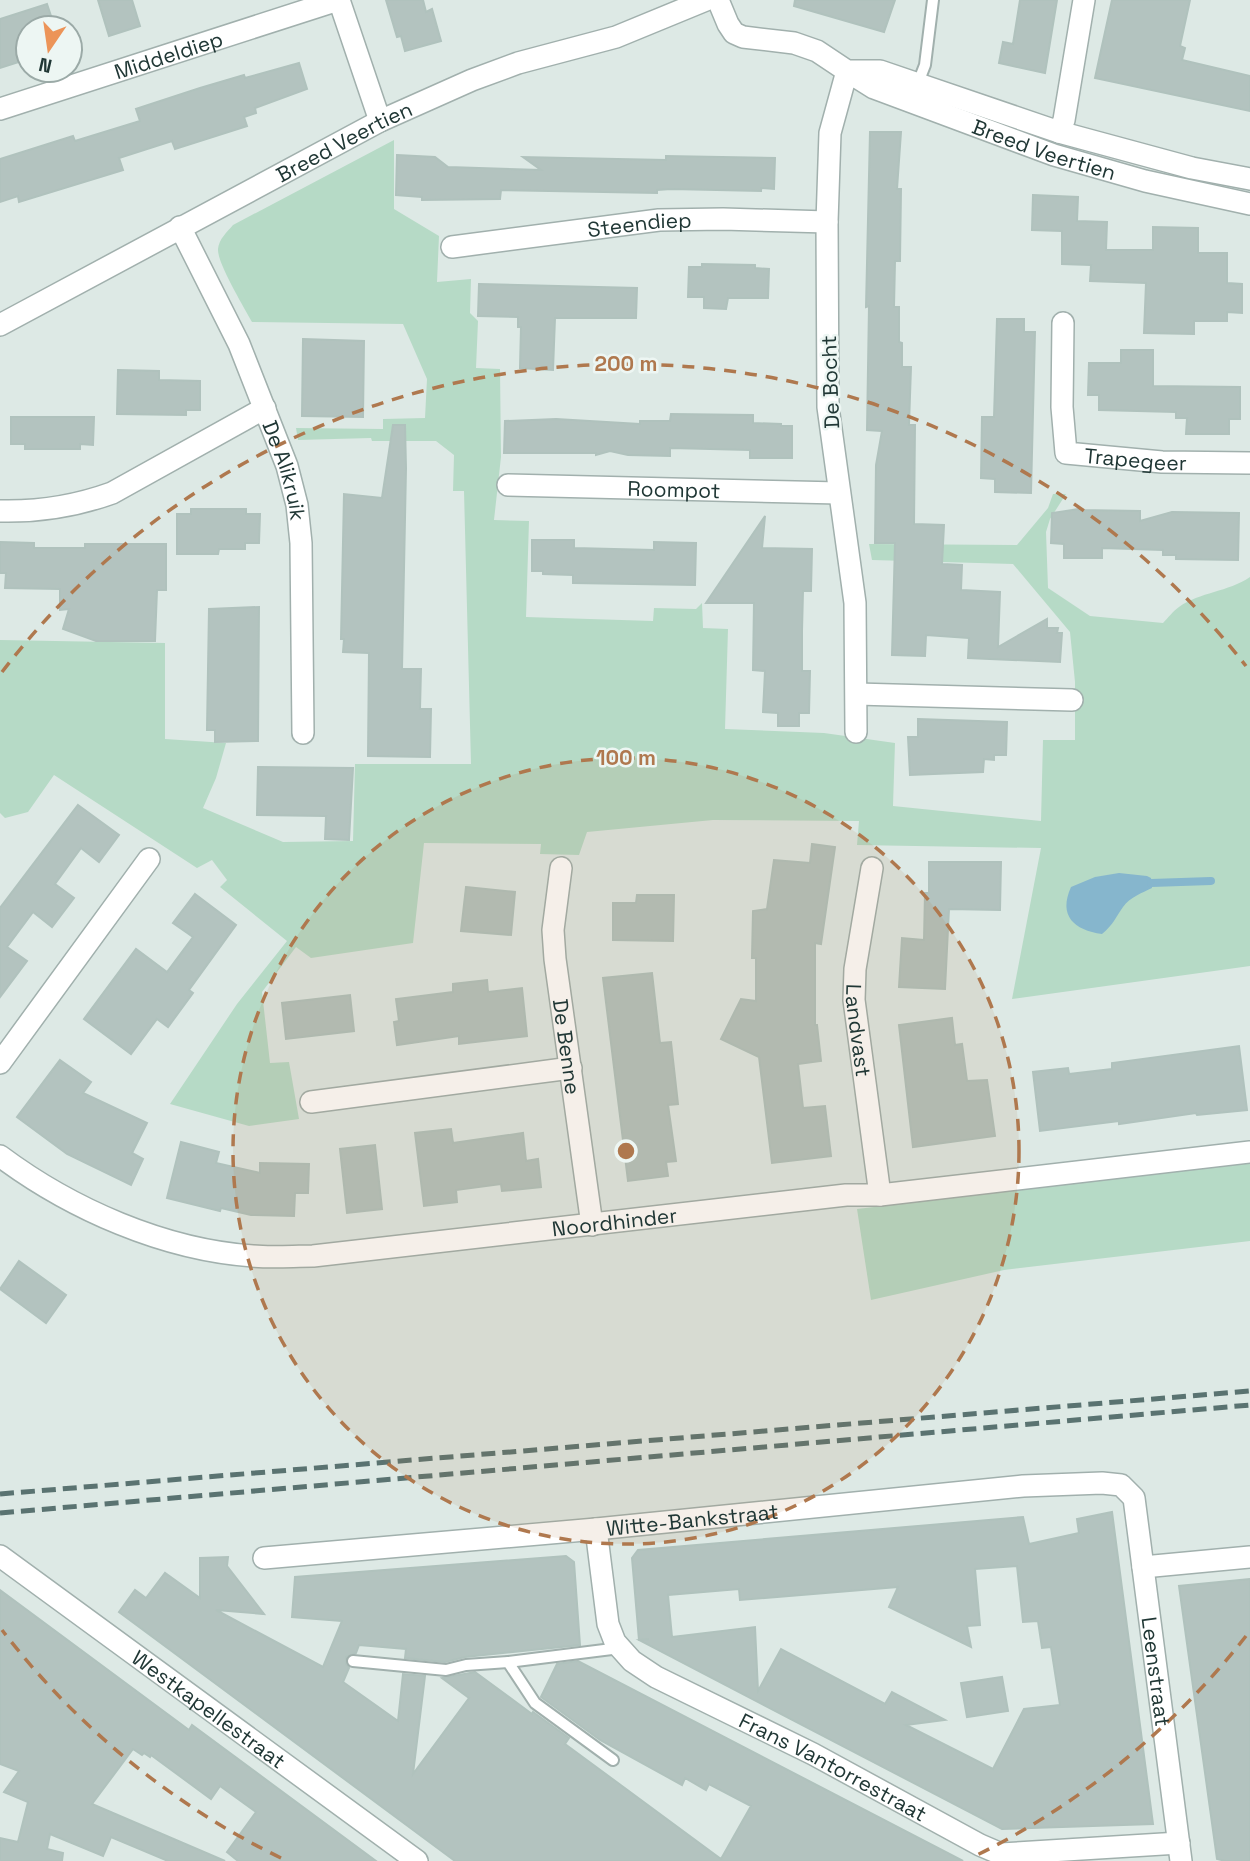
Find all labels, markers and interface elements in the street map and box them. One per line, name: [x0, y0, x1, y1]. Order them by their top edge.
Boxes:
north arrow: [14, 14, 84, 84]
street label: Middeldiep: [111, 25, 226, 85]
text: N: [36, 51, 54, 79]
street label: Breed Veertien: [271, 95, 416, 188]
street label: Breed Veertien: [968, 112, 1119, 186]
street label: Steendiep: [586, 206, 692, 243]
street label: De Bocht: [815, 335, 845, 429]
text: 200 m: [595, 350, 657, 377]
street label: De Alikruik: [257, 416, 312, 522]
street label: Trapegeer: [1083, 441, 1187, 476]
street label: Roompot: [627, 474, 721, 504]
text: 100 m: [596, 744, 656, 771]
street label: Landvast: [840, 983, 878, 1078]
street label: De Benne: [547, 997, 587, 1096]
centre of rings: [614, 1139, 638, 1163]
street label: Noordhinder: [550, 1201, 679, 1242]
street label: Witte-Bankstraat: [605, 1497, 780, 1541]
street label: Leenstraat: [1136, 1615, 1177, 1728]
street label: Westkapellestraat: [127, 1644, 291, 1774]
street label: Frans Vantorrestraat: [735, 1706, 932, 1827]

